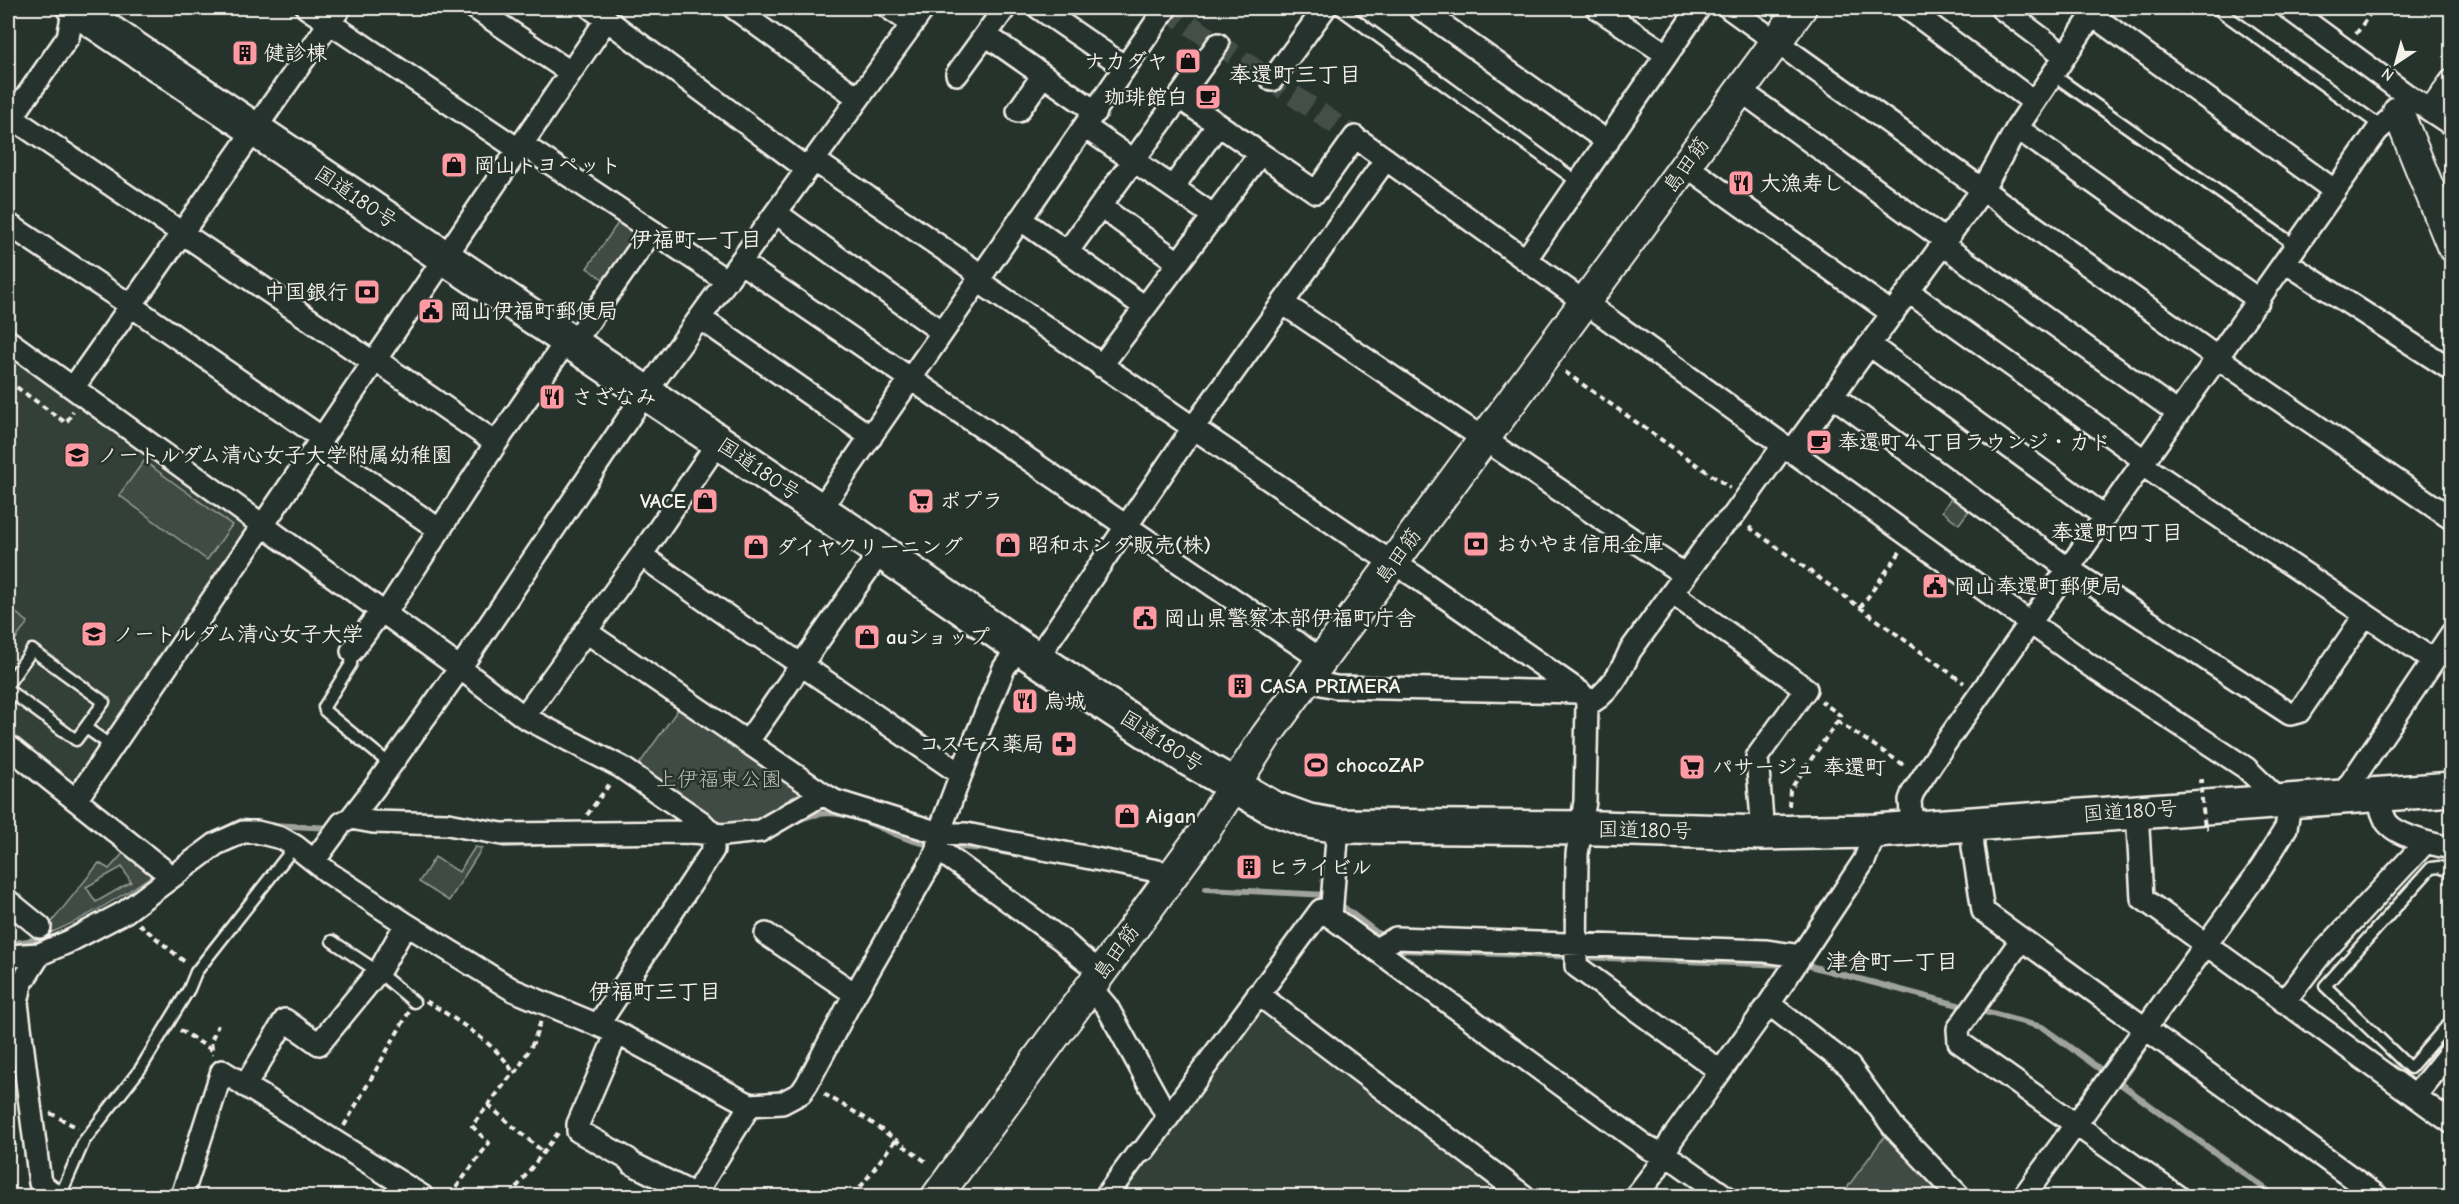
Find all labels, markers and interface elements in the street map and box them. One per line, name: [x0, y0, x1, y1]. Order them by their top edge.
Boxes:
north arrow: [2366, 33, 2426, 93]
building icon: 健診棟: [230, 38, 260, 68]
place label: 健診棟: [264, 41, 327, 65]
shop icon: ナカダヤ: [1173, 46, 1203, 76]
place label: ナカダヤ: [1084, 49, 1168, 73]
district label: 奉還町三丁目: [1229, 62, 1361, 88]
text: N: [2378, 64, 2397, 85]
cafe icon: 珈琲館白: [1193, 82, 1223, 112]
place label: 珈琲館白: [1104, 85, 1188, 109]
street label: 島田筋: [1658, 132, 1714, 198]
shop icon: 岡山トヨペット: [439, 150, 469, 180]
place label: 岡山トヨペット: [474, 153, 621, 177]
street label: 国道180号: [310, 161, 402, 233]
restaurant icon: 大漁寿し: [1726, 168, 1756, 198]
place label: 大漁寿し: [1760, 171, 1844, 195]
district label: 伊福町一丁目: [630, 227, 762, 253]
bank icon: 中国銀行: [352, 277, 382, 307]
place label: 中国銀行: [264, 280, 348, 304]
public building icon: 岡山伊福町郵便局: [416, 296, 446, 326]
place label: 岡山伊福町郵便局: [450, 299, 618, 323]
restaurant icon: さざなみ: [537, 382, 567, 412]
place label: さざなみ: [572, 385, 656, 409]
cafe icon: 奉還町４丁目ラウンジ・カド: [1804, 427, 1834, 457]
place label: 奉還町４丁目ラウンジ・カド: [1838, 430, 2111, 454]
street label: 国道180号: [713, 433, 805, 505]
school or university icon: ノートルダム清心女子大学附属幼稚園: [62, 440, 92, 470]
place label: ノートルダム清心女子大学附属幼稚園: [97, 443, 452, 467]
shop icon: VACE: [690, 486, 720, 516]
supermarket icon: ポプラ: [906, 486, 936, 516]
place label: VACE: [640, 489, 687, 513]
place label: ポプラ: [940, 489, 1003, 513]
district label: 奉還町四丁目: [2051, 520, 2183, 546]
street label: 島田筋: [1370, 523, 1426, 589]
bank icon: おかやま信用金庫: [1461, 529, 1491, 559]
shop icon: 昭和ホンダ販売(株): [993, 530, 1023, 560]
shop icon: ダイヤクリーニング: [741, 532, 771, 562]
place label: おかやま信用金庫: [1496, 532, 1664, 556]
place label: 昭和ホンダ販売(株): [1028, 533, 1211, 557]
place label: ダイヤクリーニング: [776, 535, 963, 559]
public building icon: 岡山奉還町郵便局: [1920, 571, 1950, 601]
place label: 岡山奉還町郵便局: [1954, 574, 2122, 598]
public building icon: 岡山県警察本部伊福町庁舎: [1130, 603, 1160, 633]
place label: 岡山県警察本部伊福町庁舎: [1164, 606, 1416, 630]
school or university icon: ノートルダム清心女子大学: [79, 619, 109, 649]
place label: ノートルダム清心女子大学: [113, 622, 363, 646]
shop icon: auショップ: [852, 622, 882, 652]
place label: auショップ: [886, 625, 990, 649]
building icon: CASA PRIMERA: [1225, 671, 1255, 701]
place label: CASA PRIMERA: [1260, 674, 1401, 698]
restaurant icon: 烏城: [1010, 686, 1040, 716]
place label: 烏城: [1044, 689, 1086, 713]
street label: 国道180号: [1116, 705, 1208, 777]
pharmacy icon: コスモス薬局: [1049, 729, 1079, 759]
place label: コスモス薬局: [919, 732, 1044, 756]
sports icon: chocoZAP: [1301, 750, 1331, 780]
supermarket icon: パサージュ 奉還町: [1677, 752, 1707, 782]
place label: chocoZAP: [1336, 753, 1424, 777]
place label: パサージュ 奉還町: [1712, 755, 1886, 779]
park label: 上伊福東公園: [656, 767, 782, 791]
street label: 国道180号: [2082, 796, 2178, 826]
shop icon: Aigan: [1112, 801, 1142, 831]
place label: Aigan: [1146, 804, 1196, 828]
street label: 国道180号: [1597, 817, 1693, 843]
building icon: ヒライビル: [1234, 852, 1264, 882]
place label: ヒライビル: [1268, 855, 1372, 879]
street label: 島田筋: [1088, 919, 1144, 985]
district label: 津倉町一丁目: [1826, 949, 1958, 975]
district label: 伊福町三丁目: [589, 979, 721, 1005]

